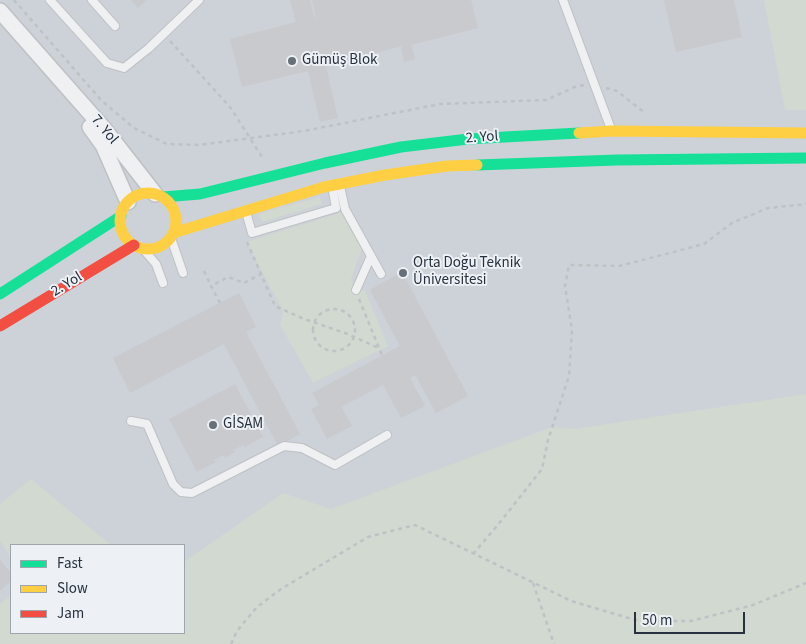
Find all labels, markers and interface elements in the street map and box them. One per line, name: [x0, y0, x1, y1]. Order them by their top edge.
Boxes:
place label: Gümüş Blok: [302, 52, 377, 70]
marker: Gümüş Blok: [286, 55, 298, 67]
street label: 7. Yol: [87, 112, 121, 148]
street label: 2. Yol: [465, 128, 499, 148]
place label: Orta Doğu Teknik Üniversitesi: [413, 255, 521, 290]
marker: Orta Doğu Teknik Üniversitesi: [397, 267, 409, 279]
street label: 2. Yol: [48, 269, 86, 301]
place label: GİSAM: [223, 416, 263, 434]
marker: GİSAM: [207, 419, 219, 431]
legend: [10, 544, 185, 634]
text: Fast: [57, 553, 83, 574]
text: Slow: [57, 578, 88, 599]
scale bar: [636, 602, 747, 634]
text: Jam: [57, 603, 84, 624]
text: 50 m: [642, 610, 672, 631]

